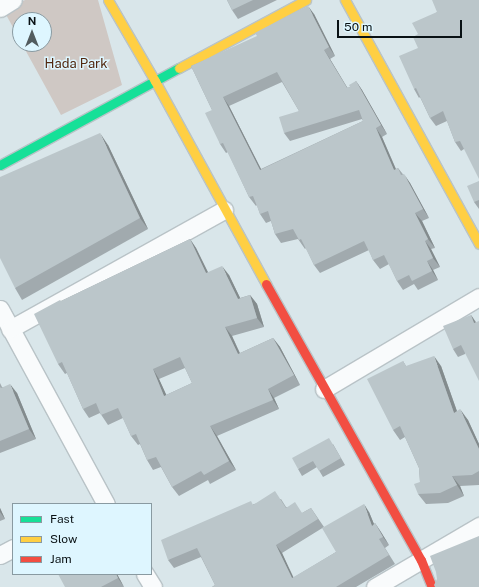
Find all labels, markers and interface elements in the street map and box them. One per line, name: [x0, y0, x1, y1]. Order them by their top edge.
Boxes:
north arrow: [12, 12, 52, 52]
scale bar: [339, 12, 464, 38]
text: N: [28, 15, 36, 27]
text: 50 m: [344, 20, 372, 34]
park label: Hada Park: [45, 56, 107, 72]
legend: [12, 503, 152, 575]
text: Fast: [50, 512, 74, 526]
text: Slow: [50, 532, 77, 546]
text: Jam: [50, 552, 72, 566]

